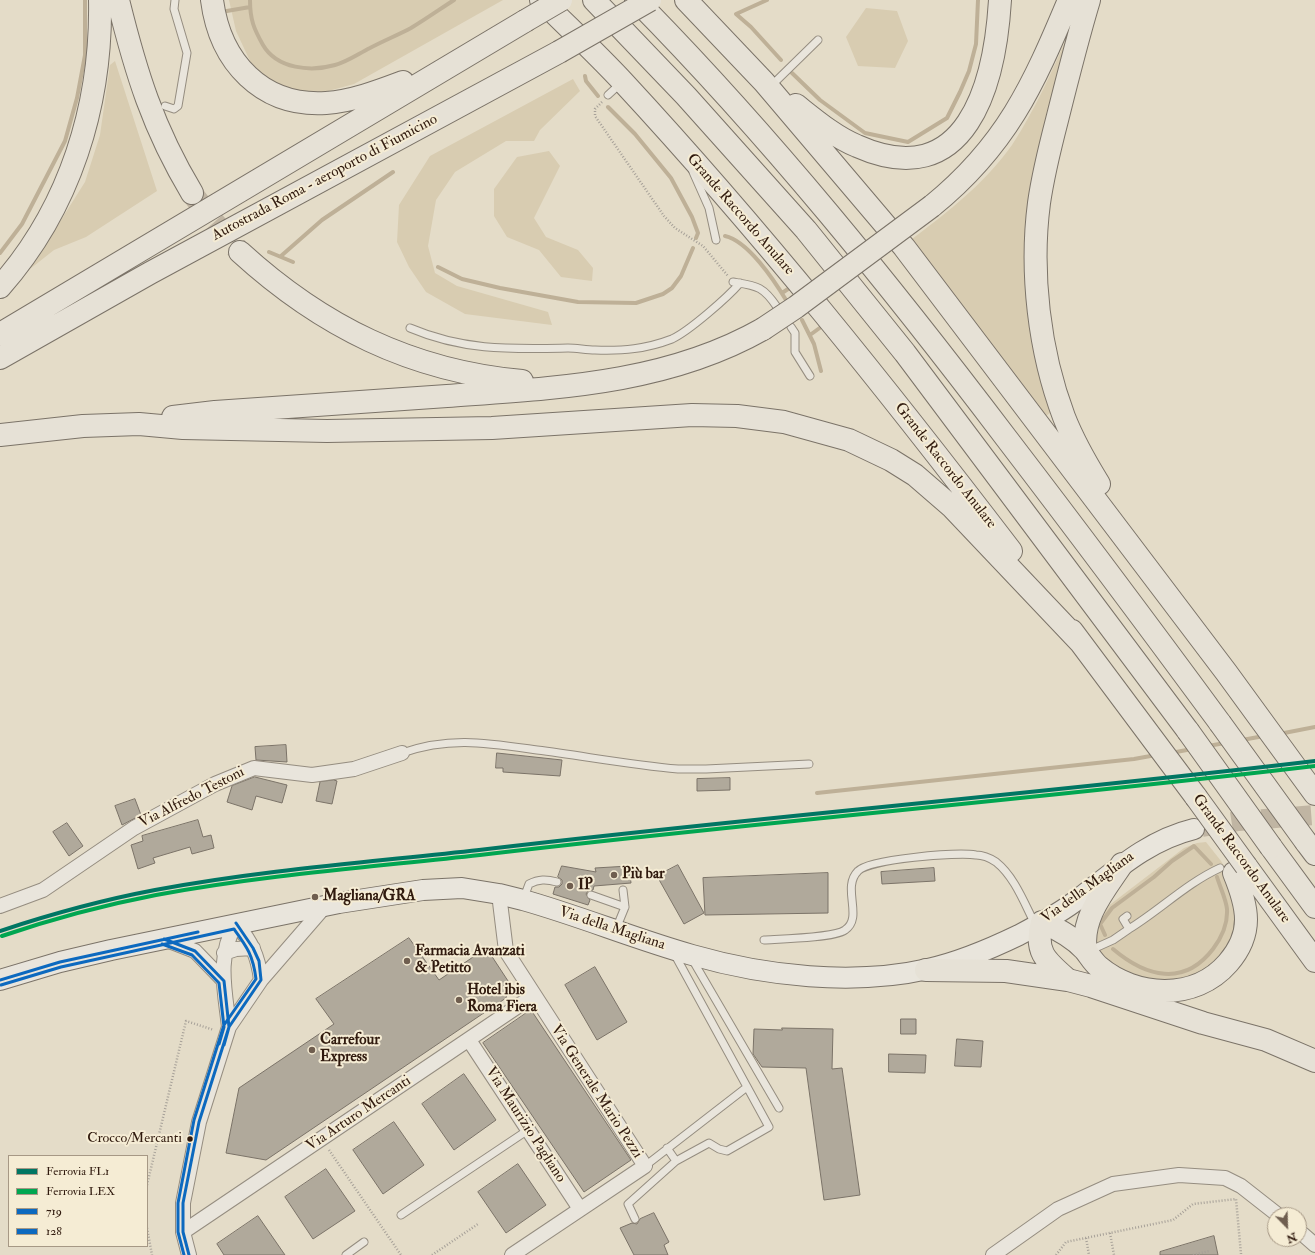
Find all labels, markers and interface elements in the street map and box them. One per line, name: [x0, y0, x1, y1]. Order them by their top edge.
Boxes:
street label: Autostrada Roma - aeroporto di Fiumicino: [209, 111, 441, 245]
street label: Grande Raccordo Anulare: [682, 151, 798, 279]
street label: Grande Raccordo Anulare: [890, 399, 1000, 533]
street label: Via Alfredo Testoni: [136, 764, 248, 832]
street label: Grande Raccordo Anulare: [1188, 791, 1294, 927]
street label: Via della Magliana: [1038, 848, 1138, 928]
place label: Più bar: [622, 866, 665, 884]
marker: Più bar: [609, 870, 619, 880]
place label: IP: [578, 877, 593, 895]
marker: IP: [565, 881, 575, 891]
place label: Magliana/GRA: [323, 888, 416, 906]
marker: Magliana/GRA: [310, 892, 320, 902]
street label: Via della Magliana: [557, 903, 667, 955]
place label: Farmacia Avanzati & Petitto: [415, 943, 525, 978]
marker: Farmacia Avanzati & Petitto: [402, 956, 412, 966]
place label: Hotel ibis Roma Fiera: [467, 982, 537, 1017]
marker: Hotel ibis Roma Fiera: [454, 995, 464, 1005]
street label: Via Generale Mario Pezzi: [546, 1022, 646, 1162]
place label: Carrefour Express: [320, 1032, 380, 1067]
marker: Carrefour Express: [307, 1045, 317, 1055]
street label: Via Maurizio Pagliano: [481, 1064, 569, 1186]
street label: Via Arturo Mercanti: [303, 1072, 415, 1156]
place label: Crocco/Mercanti: [87, 1131, 182, 1147]
marker: Crocco/Mercanti: [185, 1134, 195, 1144]
legend: [8, 1155, 148, 1247]
text: Ferrovia FL1: [46, 1164, 109, 1179]
text: Ferrovia LEX: [46, 1184, 115, 1199]
text: 719: [46, 1204, 62, 1219]
north arrow: [1267, 1207, 1307, 1247]
text: 128: [46, 1224, 62, 1239]
text: N: [1284, 1230, 1299, 1245]

